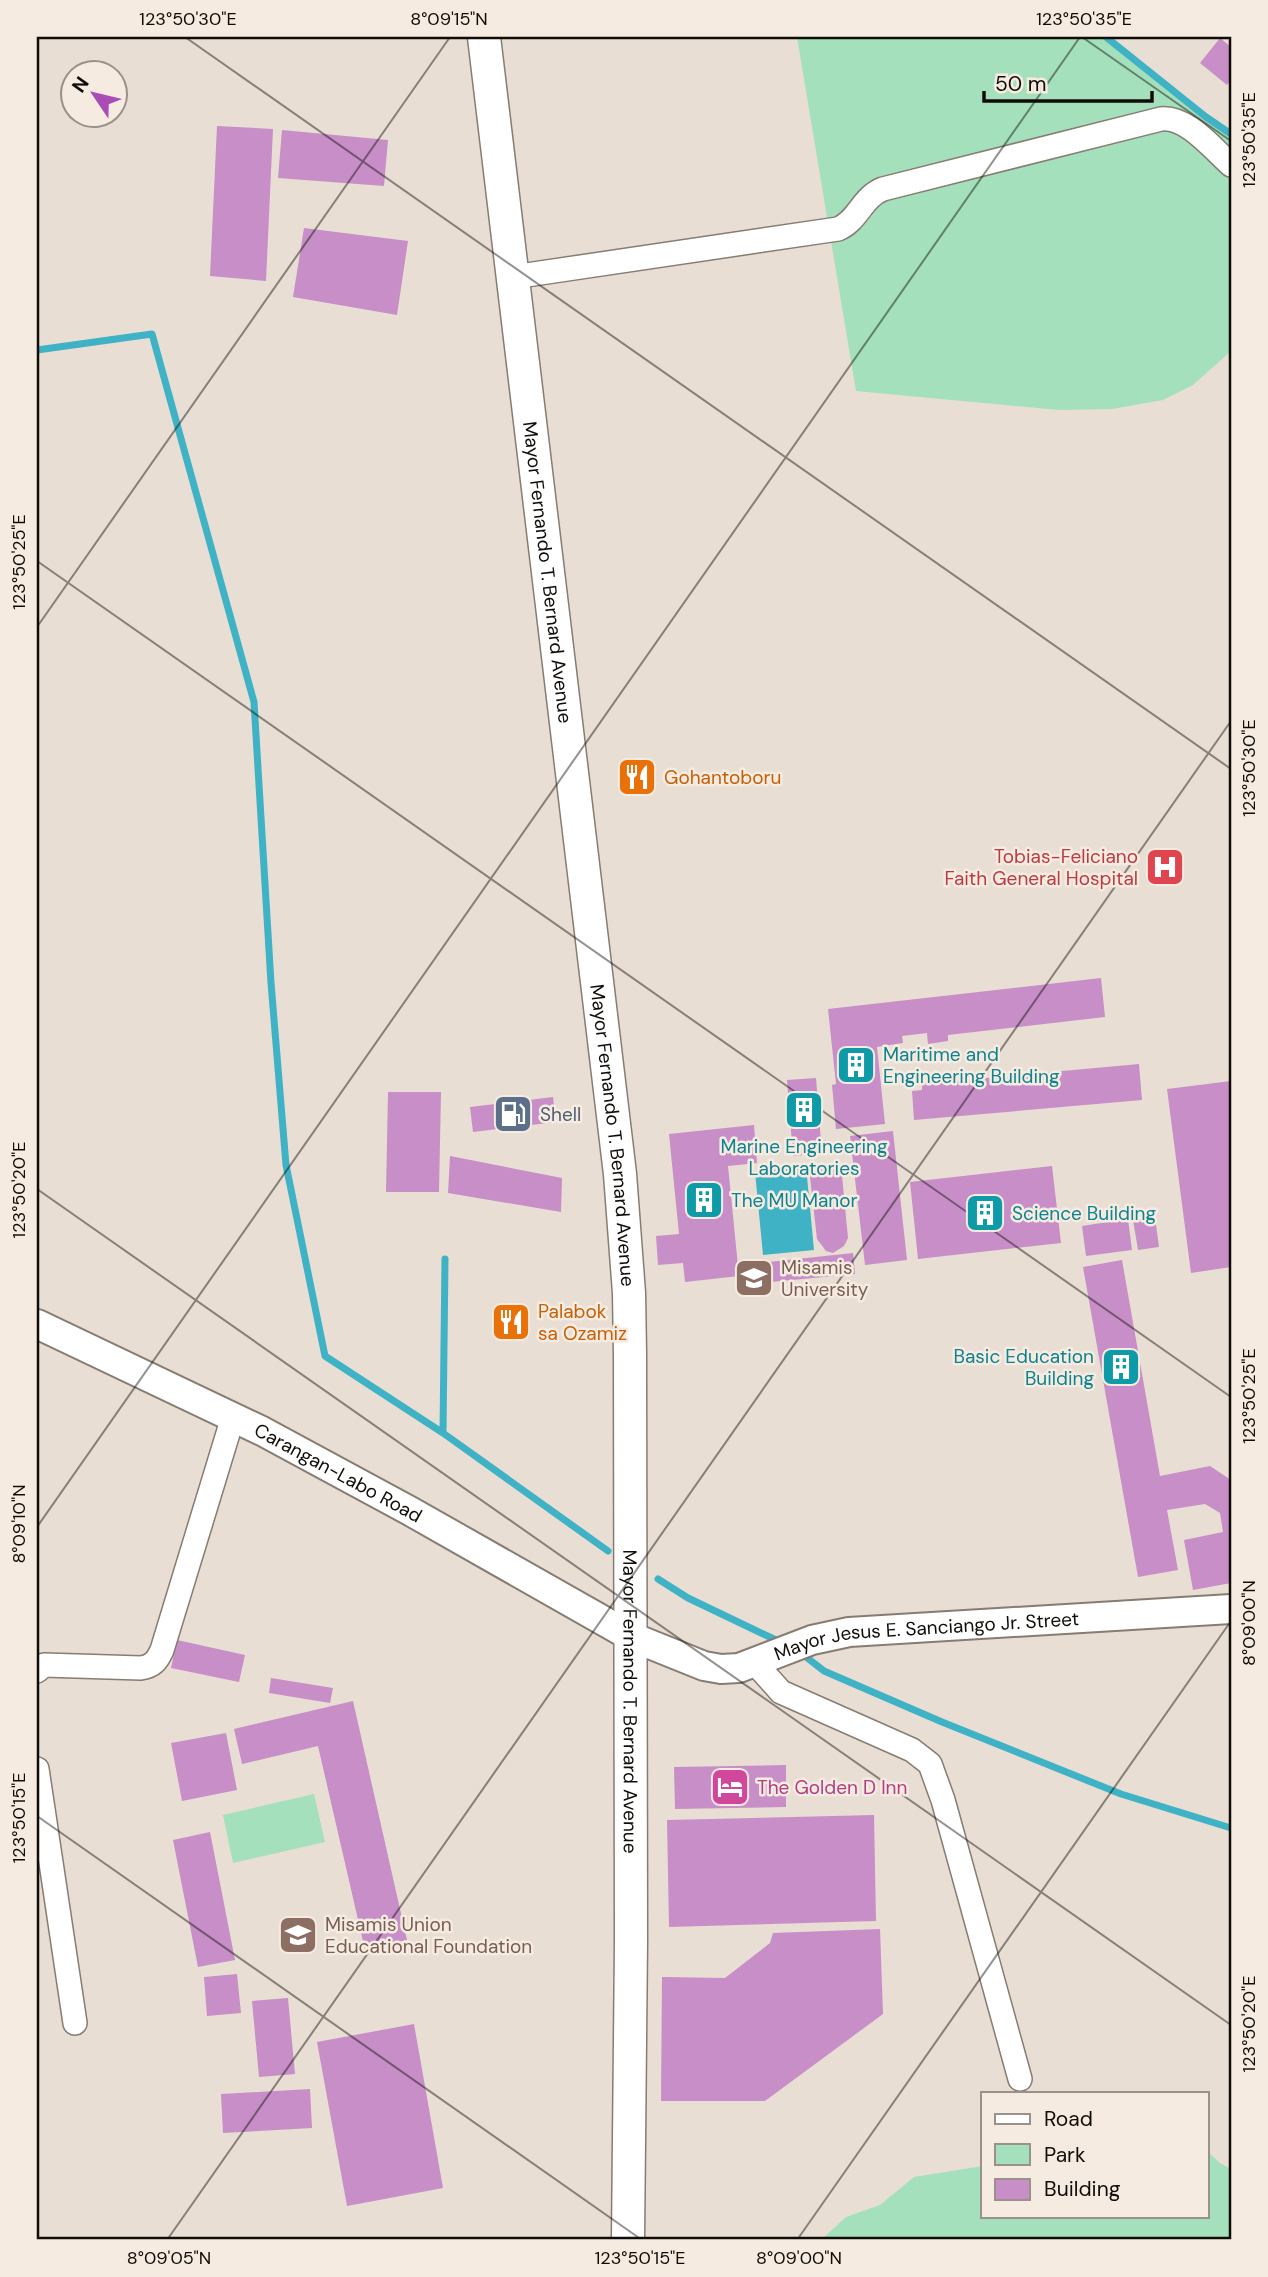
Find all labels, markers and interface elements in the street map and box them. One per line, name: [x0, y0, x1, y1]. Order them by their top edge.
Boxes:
text: 123°50'30"E: [139, 7, 237, 31]
text: 8°09'15"N: [410, 7, 488, 31]
text: 123°50'35"E: [1036, 7, 1132, 31]
north arrow: [60, 60, 130, 130]
scale bar: [984, 60, 1152, 104]
text: 50 m: [995, 70, 1046, 98]
text: N: [66, 72, 95, 97]
text: 123°50'35"E: [1237, 92, 1261, 188]
street label: Mayor Fernando T. Bernard Avenue: [518, 420, 578, 725]
text: 123°50'25"E: [7, 514, 31, 610]
text: 123°50'30"E: [1237, 719, 1261, 817]
restaurant icon: Gohantoboru: [616, 756, 658, 798]
place label: Gohantoboru: [664, 765, 781, 790]
place label: Tobias-Feliciano Faith General Hospital: [944, 844, 1138, 891]
hospital icon: Tobias-Feliciano Faith General Hospital: [1144, 846, 1186, 888]
street label: Mayor Fernando T. Bernard Avenue: [585, 983, 641, 1287]
place label: Maritime and Engineering Building: [883, 1042, 1060, 1089]
building icon: Maritime and Engineering Building: [835, 1044, 877, 1086]
building icon: Marine Engineering Laboratories: [783, 1089, 825, 1131]
fuel station icon: Shell: [492, 1093, 534, 1135]
place label: Shell: [540, 1102, 581, 1127]
place label: Marine Engineering Laboratories: [720, 1134, 888, 1181]
text: 123°50'20"E: [7, 1142, 31, 1238]
building icon: The MU Manor: [683, 1179, 725, 1221]
place label: The MU Manor: [731, 1188, 857, 1213]
building icon: Science Building: [964, 1192, 1006, 1234]
place label: Science Building: [1012, 1201, 1156, 1226]
place label: Misamis University: [781, 1255, 869, 1302]
school or university icon: Misamis University: [733, 1257, 775, 1299]
place label: Palabok sa Ozamiz: [538, 1299, 627, 1346]
restaurant icon: Palabok sa Ozamiz: [490, 1301, 532, 1343]
place label: Basic Education Building: [954, 1344, 1094, 1391]
building icon: Basic Education Building: [1100, 1346, 1142, 1388]
text: 123°50'25"E: [1237, 1348, 1261, 1444]
street label: Carangan-Labo Road: [250, 1417, 427, 1528]
text: 8°09'10"N: [7, 1484, 31, 1564]
street label: Mayor Fernando T. Bernard Avenue: [618, 1550, 643, 1854]
text: 8°09'00"N: [1237, 1580, 1261, 1666]
street label: Mayor Jesus E. Sanciango Jr. Street: [770, 1606, 1080, 1666]
hotel icon: The Golden D Inn: [709, 1766, 751, 1808]
text: 123°50'15"E: [7, 1773, 31, 1863]
place label: The Golden D Inn: [757, 1775, 907, 1800]
place label: Misamis Union Educational Foundation: [325, 1912, 532, 1959]
school or university icon: Misamis Union Educational Foundation: [277, 1914, 319, 1956]
text: 123°50'20"E: [1237, 1976, 1261, 2072]
legend: [981, 2092, 1208, 2218]
text: Road: [1044, 2105, 1093, 2133]
text: Park: [1044, 2141, 1086, 2169]
text: Building: [1044, 2175, 1121, 2203]
text: 8°09'05"N: [127, 2246, 211, 2270]
text: 123°50'15"E: [595, 2246, 685, 2270]
text: 8°09'00"N: [756, 2246, 842, 2270]

